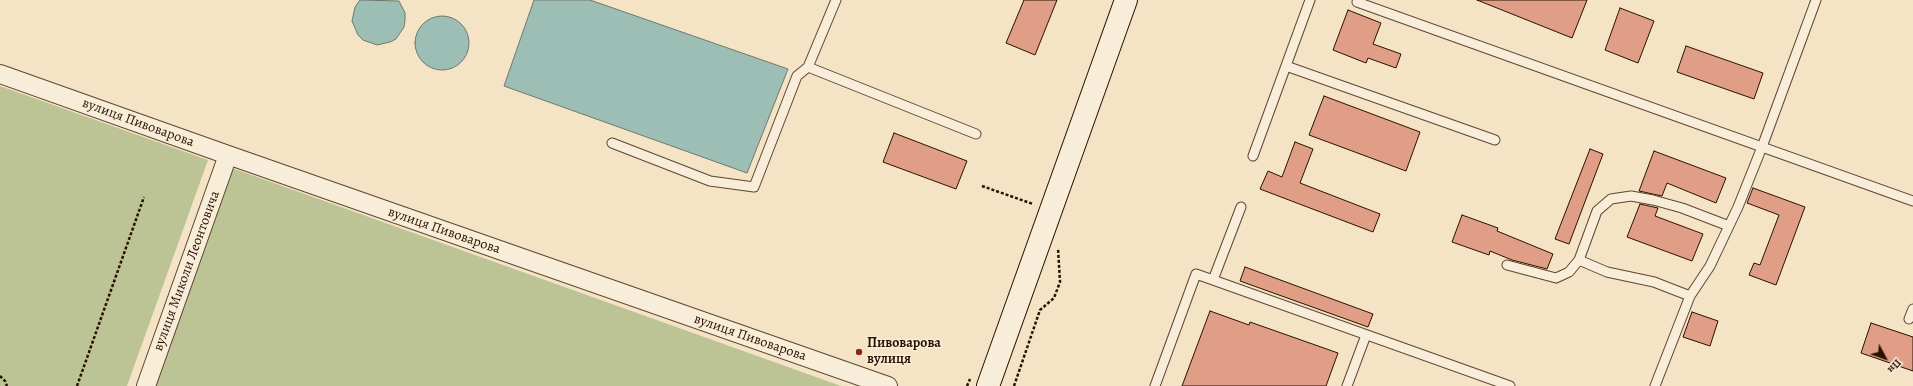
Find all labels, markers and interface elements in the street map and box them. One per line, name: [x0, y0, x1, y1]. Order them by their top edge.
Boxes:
street label: вулиця Пивоварова: [80, 95, 196, 151]
street label: вулиця Миколи Леонтовича: [150, 189, 224, 353]
street label: вулиця Пивоварова: [386, 204, 502, 258]
street label: вулиця Пивоварова: [692, 311, 808, 365]
place label: Пивоварова вулиця: [867, 336, 941, 368]
north arrow: [1865, 338, 1905, 378]
marker: Пивоварова вулиця: [854, 347, 864, 357]
text: Пн: [1884, 356, 1905, 377]

